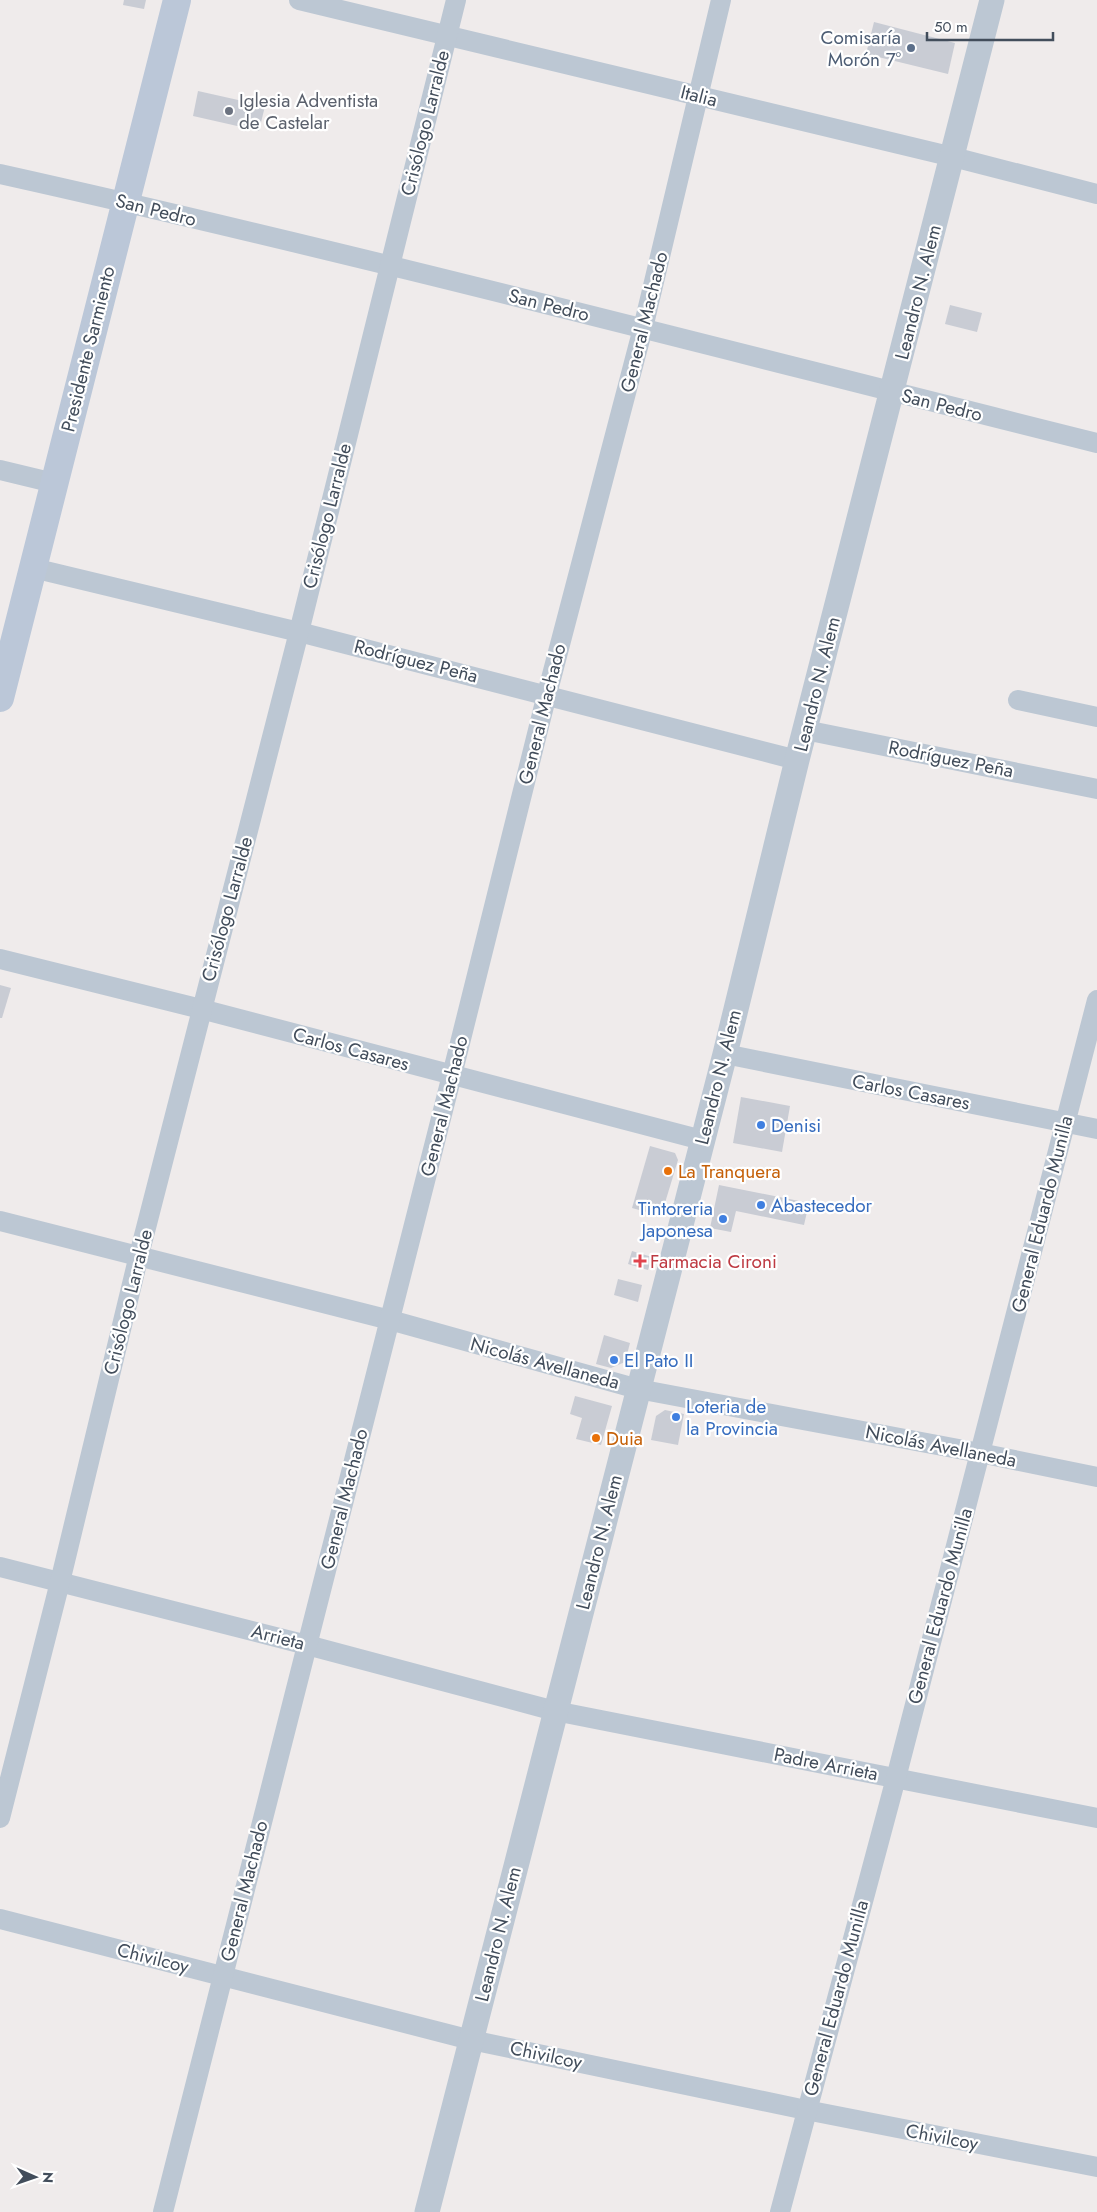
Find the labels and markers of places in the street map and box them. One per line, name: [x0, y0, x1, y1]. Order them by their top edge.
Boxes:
place label: Comisaría Morón 7°: [820, 24, 901, 73]
marker: Comisaría Morón 7°: [905, 42, 917, 54]
place label: Iglesia Adventista de Castelar: [239, 87, 378, 136]
marker: Iglesia Adventista de Castelar: [223, 105, 235, 117]
place label: Denisi: [771, 1112, 821, 1139]
marker: Denisi: [755, 1119, 767, 1131]
place label: La Tranquera: [678, 1158, 781, 1185]
marker: La Tranquera: [662, 1165, 674, 1177]
place label: Abastecedor: [771, 1192, 873, 1219]
place label: Tintoreria Japonesa: [638, 1195, 713, 1244]
marker: Abastecedor: [755, 1199, 767, 1211]
marker: Tintoreria Japonesa: [717, 1213, 729, 1225]
place label: Farmacia Cironi: [650, 1248, 777, 1275]
marker: Farmacia Cironi: [634, 1255, 646, 1267]
place label: El Pato II: [624, 1347, 693, 1374]
marker: El Pato II: [608, 1354, 620, 1366]
place label: Loteria de la Provincia: [686, 1393, 778, 1442]
marker: Loteria de la Provincia: [670, 1411, 682, 1423]
place label: Duia: [606, 1425, 643, 1452]
marker: Duia: [590, 1432, 602, 1444]

